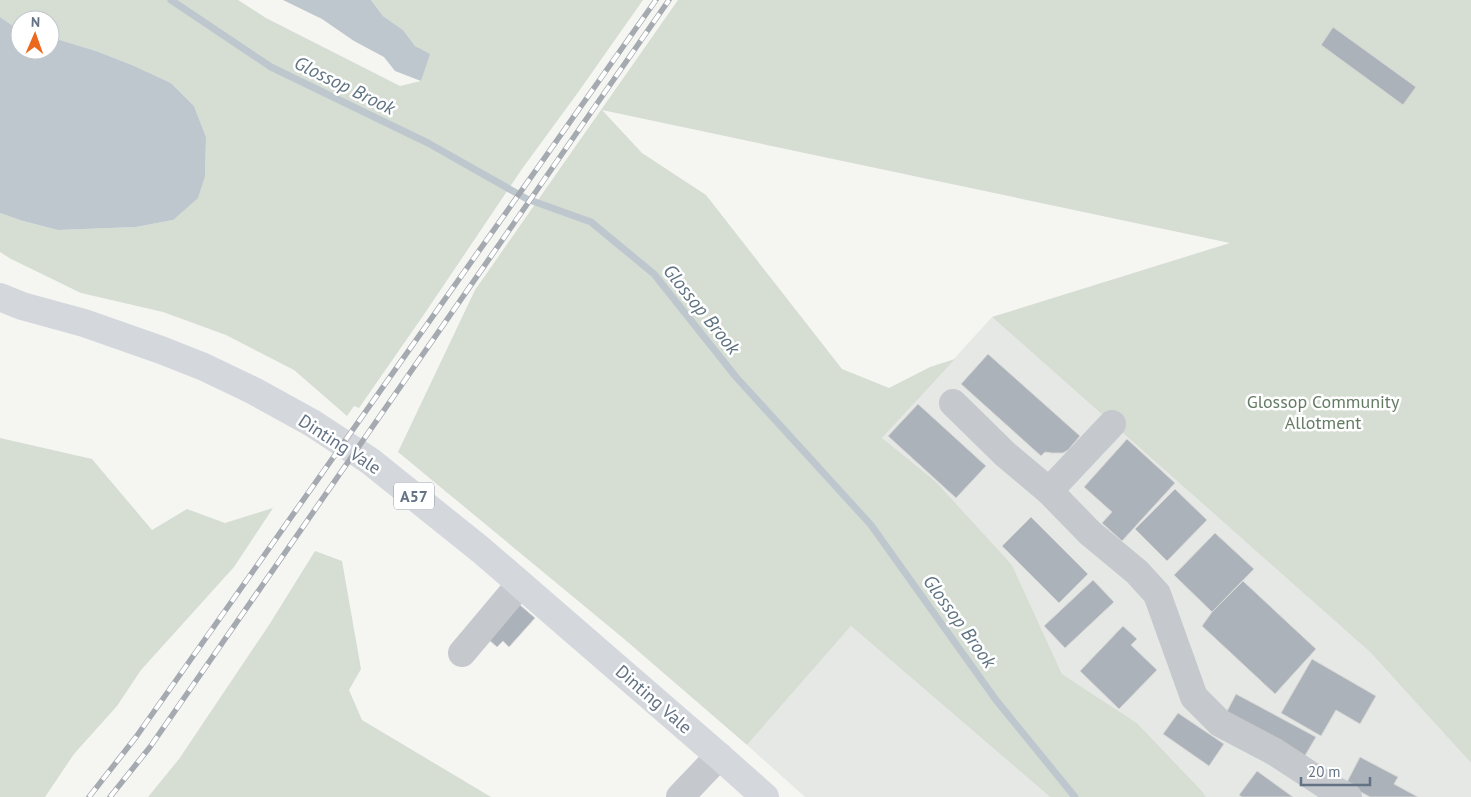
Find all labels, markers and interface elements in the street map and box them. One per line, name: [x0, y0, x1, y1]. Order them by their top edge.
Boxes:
north arrow: [10, 10, 60, 60]
text: N: [31, 13, 40, 31]
water label: Glossop Brook: [291, 50, 401, 120]
water label: Glossop Brook: [658, 259, 747, 360]
park label: Glossop Community Allotment: [1247, 390, 1400, 434]
street label: Dinting Vale: [294, 409, 386, 479]
road number: A57: [394, 482, 434, 510]
water label: Glossop Brook: [918, 570, 1003, 673]
street label: Dinting Vale: [611, 660, 697, 738]
scale bar: [1301, 754, 1370, 786]
text: 20 m: [1308, 762, 1341, 781]

